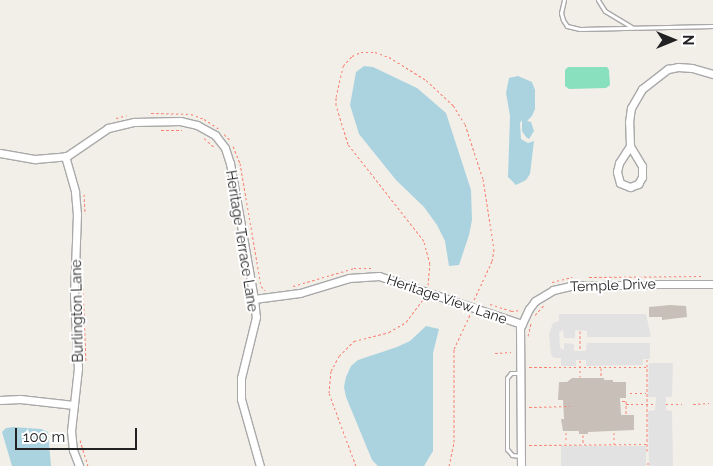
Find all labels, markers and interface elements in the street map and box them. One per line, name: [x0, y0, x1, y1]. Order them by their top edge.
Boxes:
north arrow: [648, 15, 698, 65]
text: N: [680, 35, 696, 45]
street label: Heritage Terrace Lane: [222, 169, 262, 313]
street label: Burlington Lane: [68, 259, 86, 363]
street label: Heritage View Lane: [384, 270, 510, 328]
street label: Temple Drive: [570, 275, 656, 295]
scale bar: [18, 418, 140, 450]
text: 100 m: [23, 428, 65, 446]

